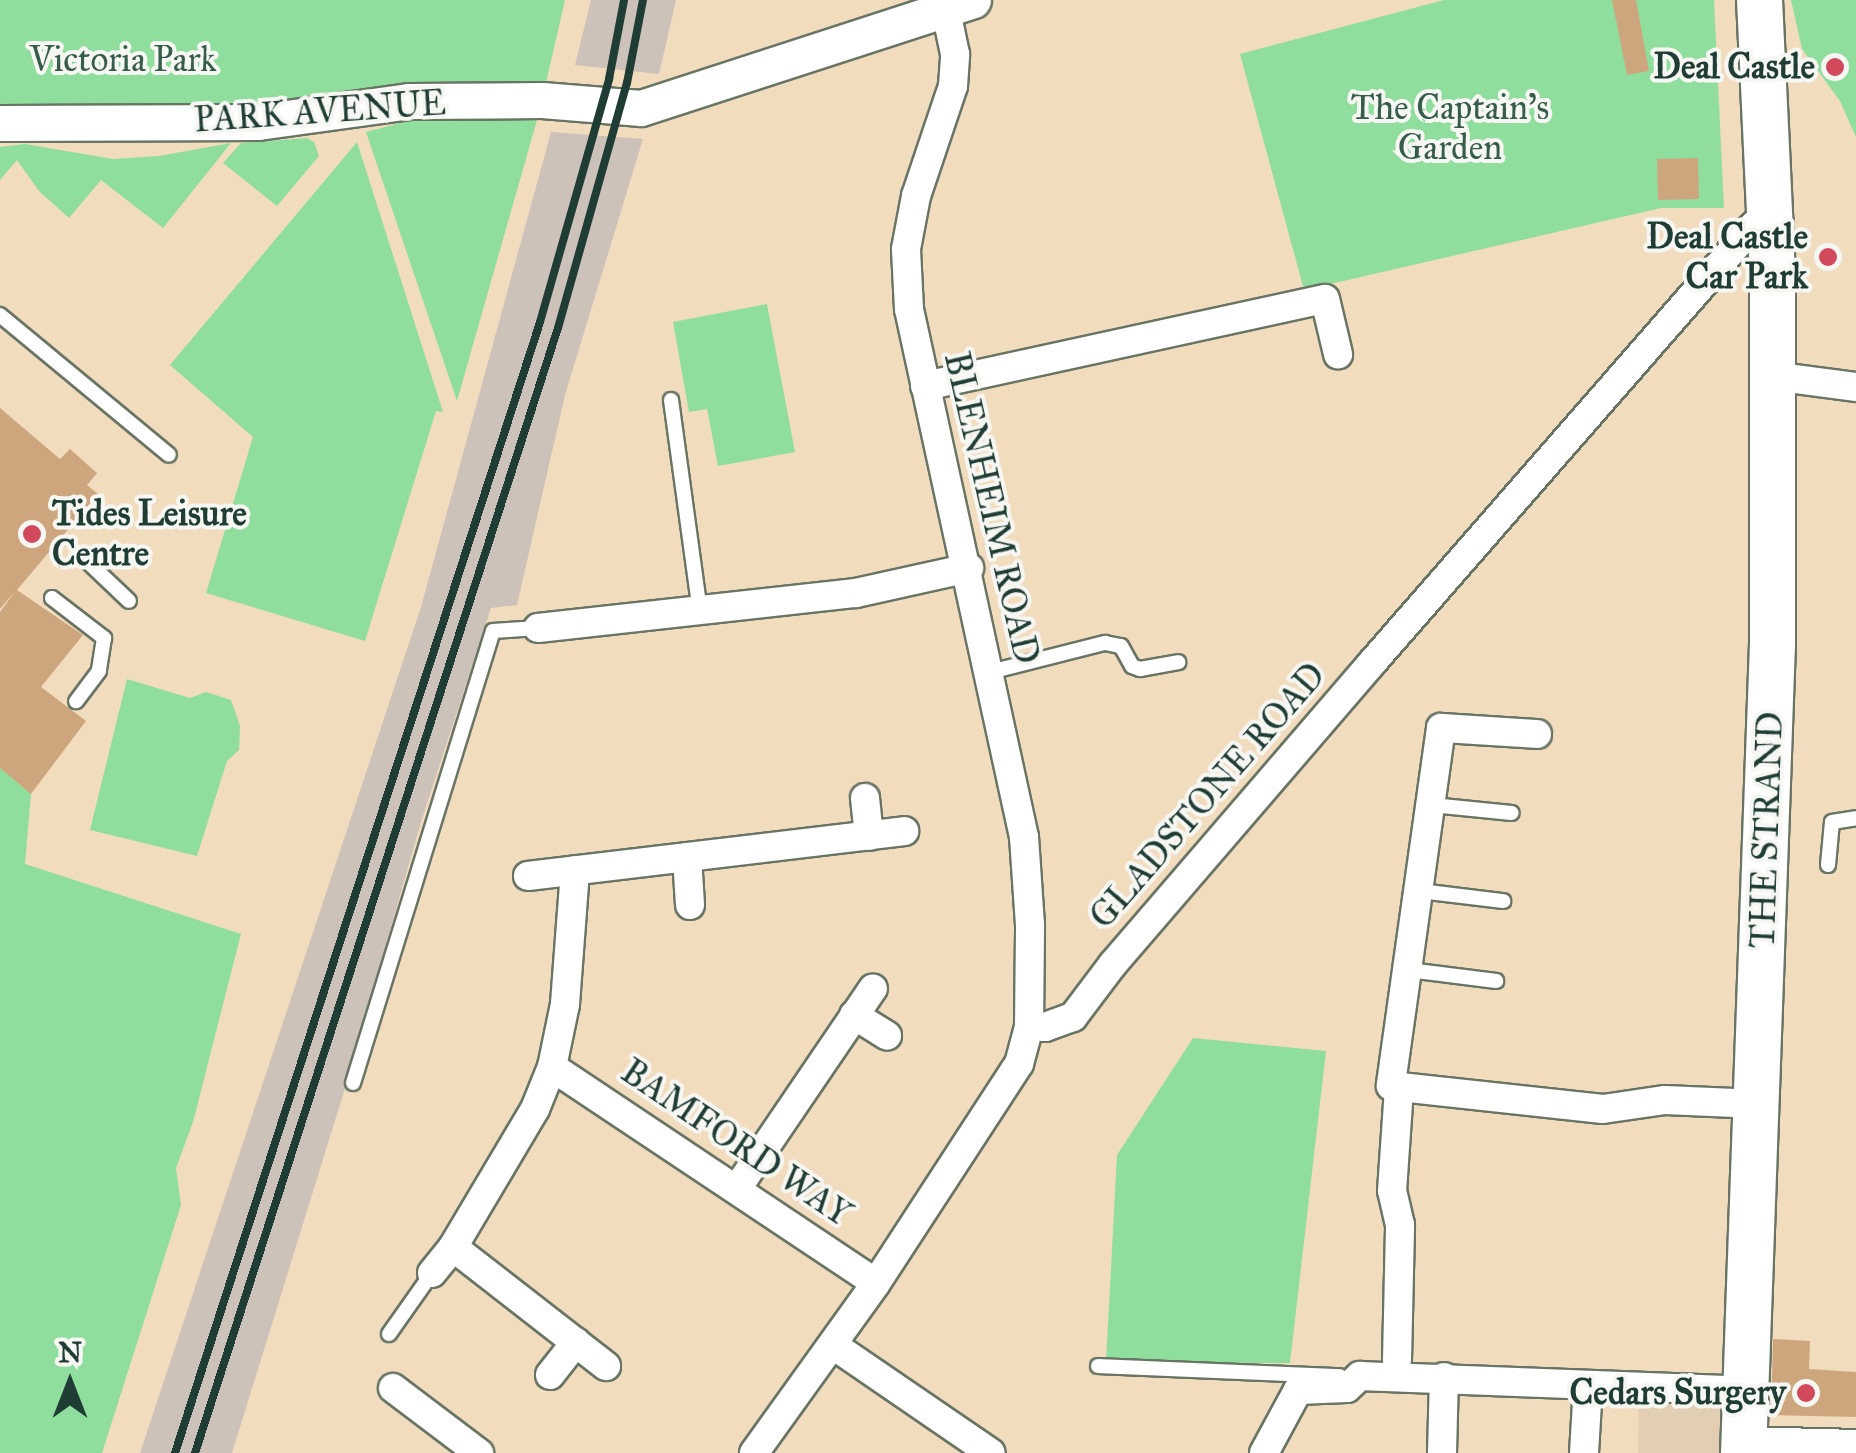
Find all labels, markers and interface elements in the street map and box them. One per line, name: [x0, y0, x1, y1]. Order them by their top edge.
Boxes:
park label: Victoria Park: [29, 39, 217, 81]
place label: Deal Castle: [1653, 46, 1815, 88]
marker: Deal Castle: [1824, 56, 1846, 78]
street label: PARK AVENUE: [193, 82, 447, 142]
park label: The Captain's Garden: [1351, 87, 1549, 169]
place label: Deal Castle Car Park: [1646, 216, 1808, 298]
marker: Deal Castle Car Park: [1817, 246, 1839, 268]
street label: BLENHEIM ROAD: [935, 348, 1047, 668]
place label: Tides Leisure Centre: [52, 493, 247, 575]
marker: Tides Leisure Centre: [21, 523, 43, 545]
street label: GLADSTONE ROAD: [1081, 655, 1335, 937]
street label: THE STRAND: [1742, 711, 1792, 949]
street label: BAMFORD WAY: [613, 1051, 859, 1235]
north arrow: [20, 1333, 120, 1433]
text: N: [58, 1335, 82, 1370]
place label: Cedars Surgery: [1569, 1372, 1786, 1414]
marker: Cedars Surgery: [1795, 1382, 1817, 1404]

